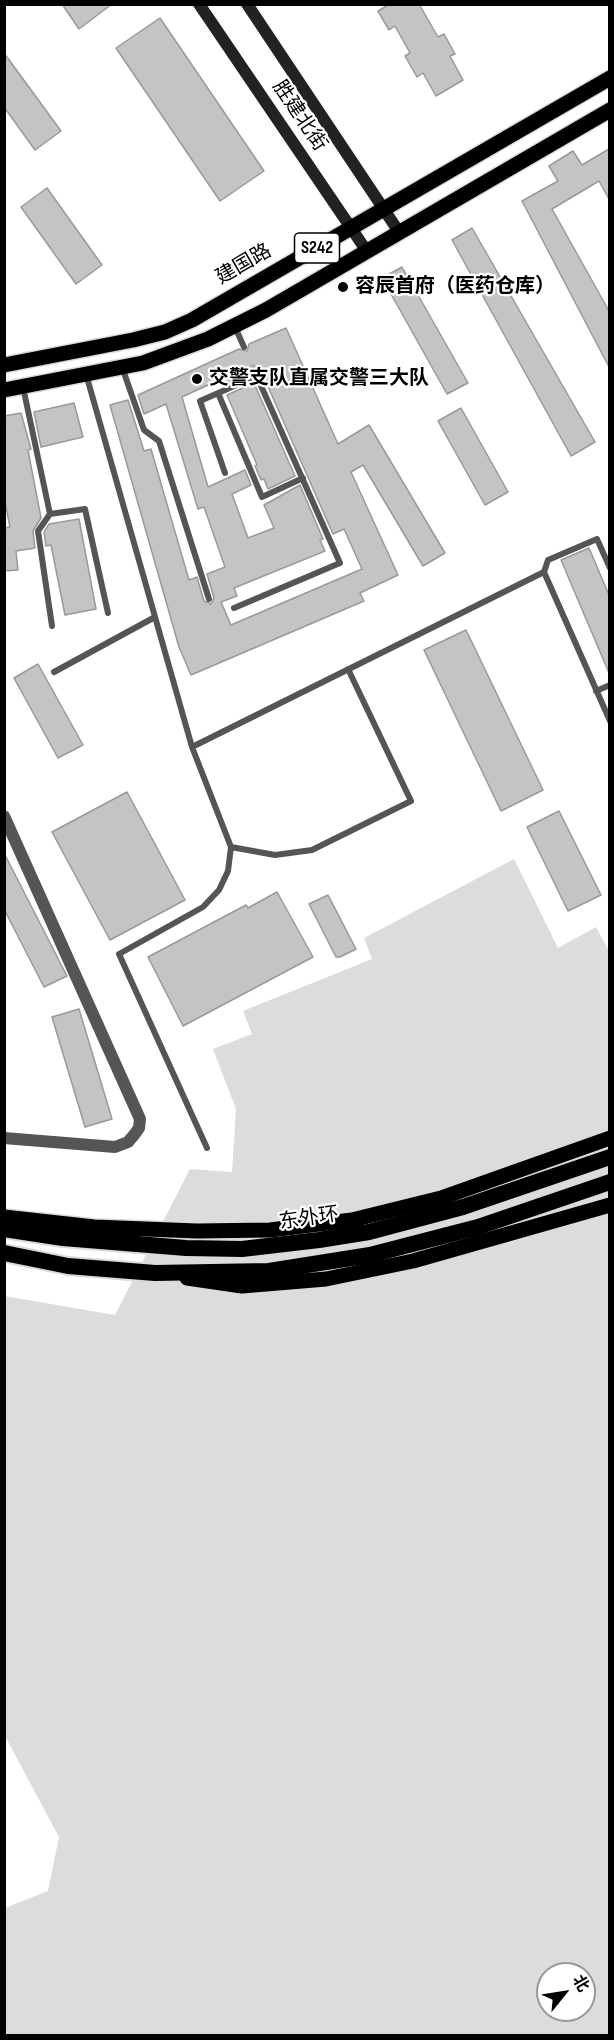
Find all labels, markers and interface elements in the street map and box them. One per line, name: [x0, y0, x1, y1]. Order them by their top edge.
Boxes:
street label: 胜建北街: [267, 76, 331, 156]
road number: S242: [294, 233, 340, 263]
street label: 建国路: [212, 240, 276, 290]
place label: 容辰首府（医药仓库）: [355, 275, 555, 299]
marker: 容辰首府（医药仓库）: [336, 280, 350, 294]
place label: 交警支队直属交警三大队: [209, 367, 429, 391]
marker: 交警支队直属交警三大队: [190, 372, 204, 386]
street label: 东外环: [278, 1203, 340, 1235]
north arrow: [536, 1962, 596, 2022]
text: 北: [568, 1972, 593, 1995]

